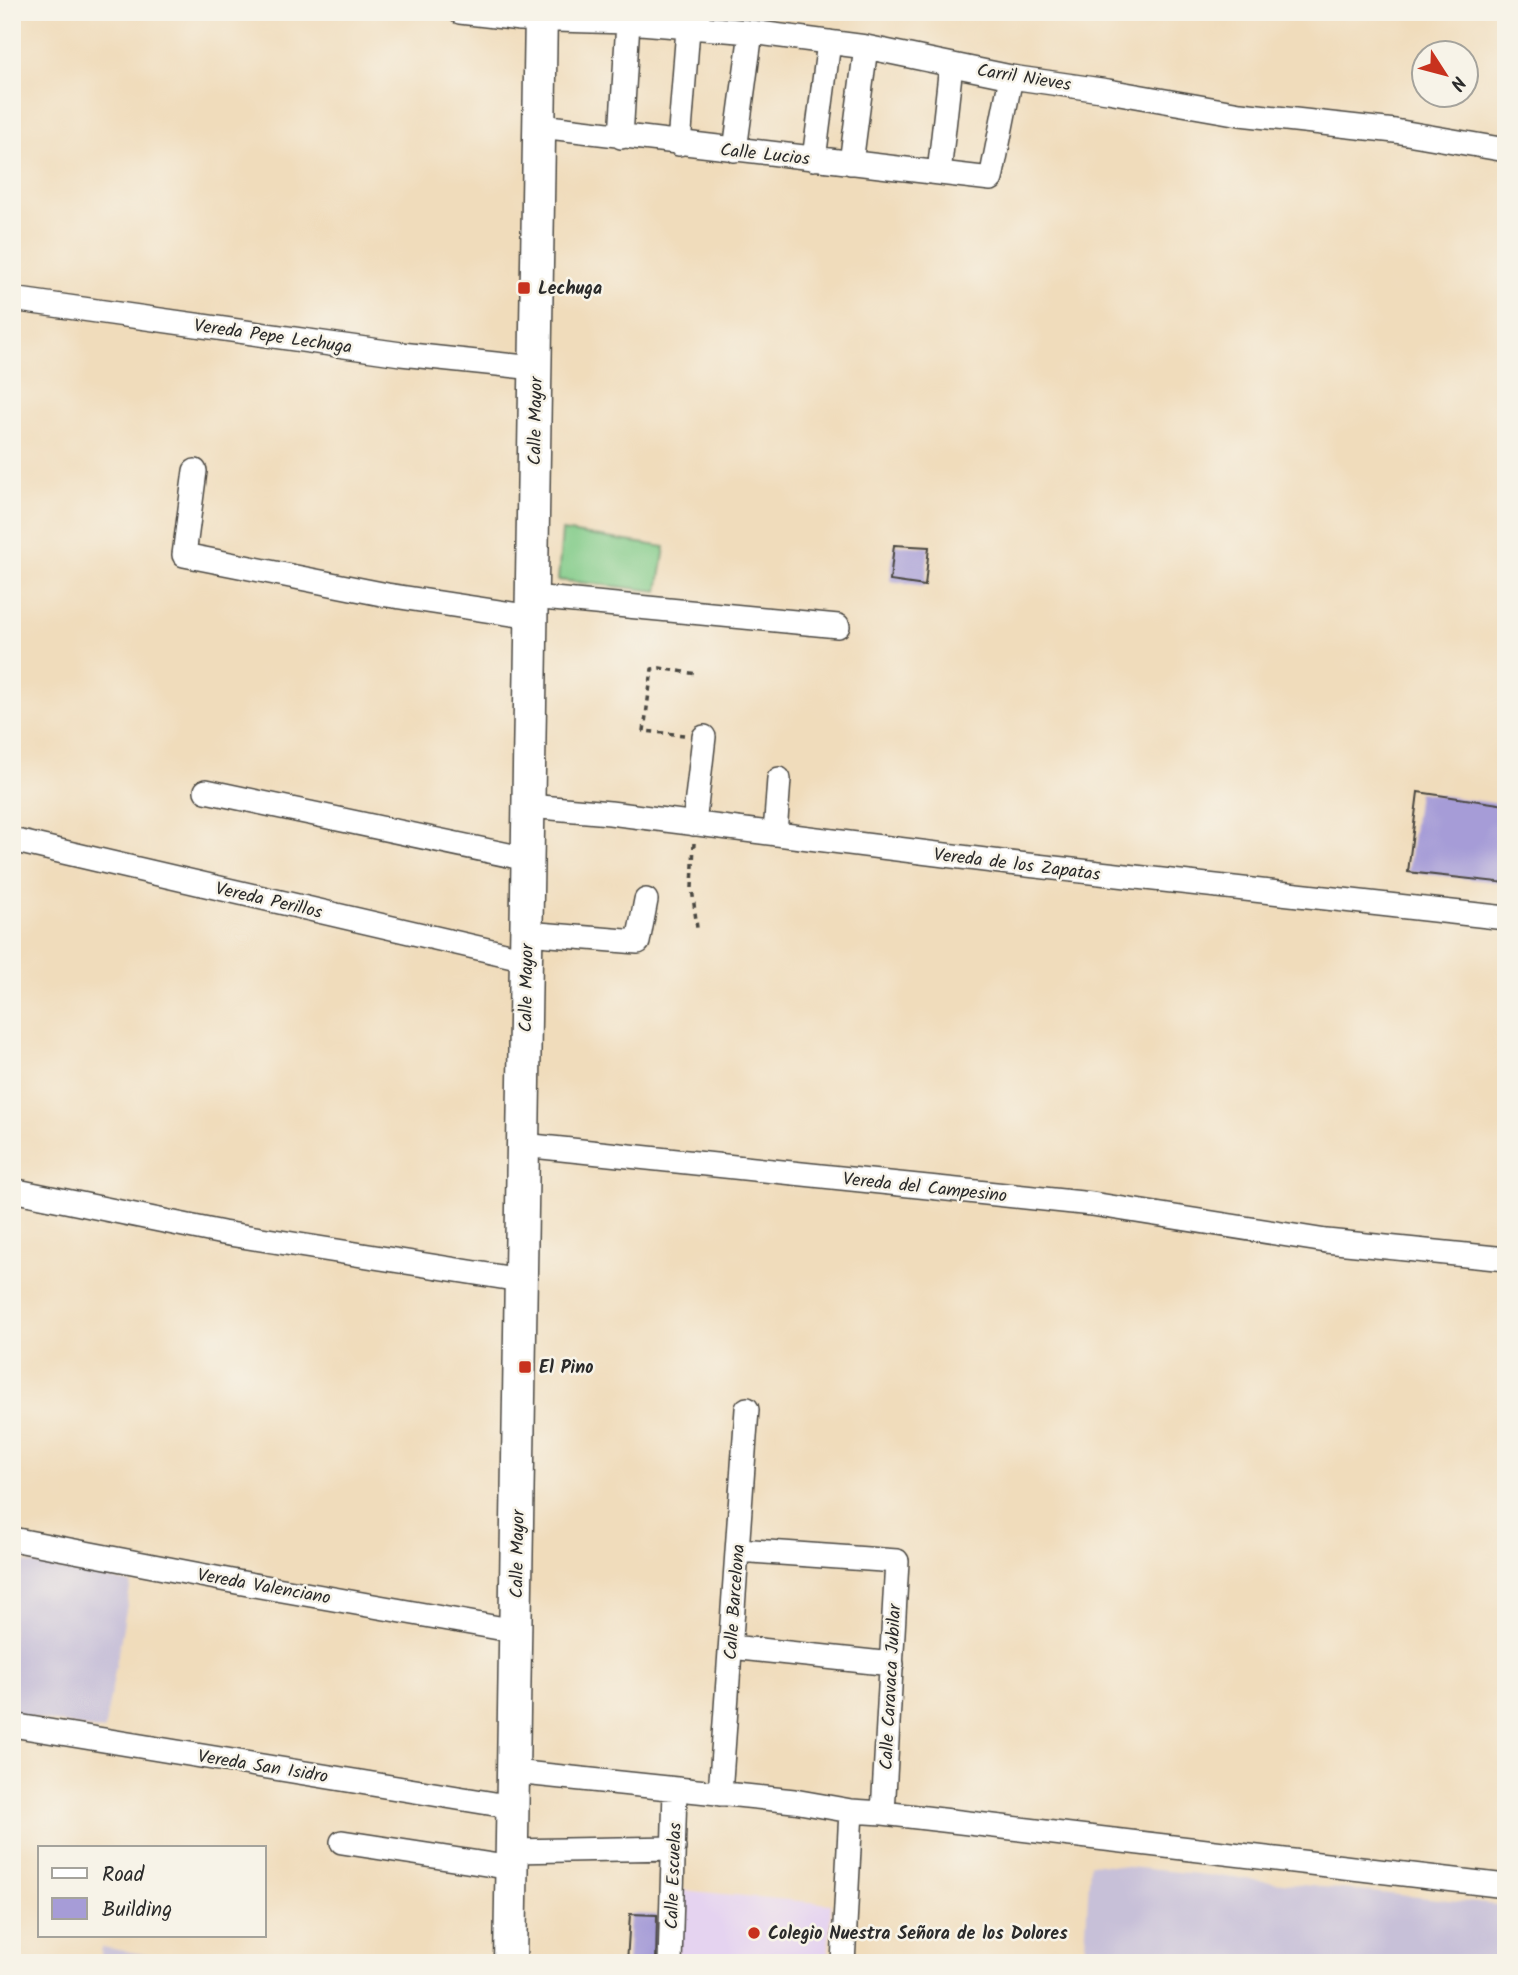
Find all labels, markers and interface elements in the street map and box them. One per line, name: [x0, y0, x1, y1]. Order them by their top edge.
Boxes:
north arrow: [1410, 38, 1480, 108]
street label: Carril Nieves: [975, 57, 1073, 100]
text: N: [1441, 69, 1473, 96]
street label: Calle Lucios: [719, 136, 811, 175]
place label: Lechuga: [538, 275, 602, 304]
marker: Lechuga: [516, 280, 532, 296]
street label: Vereda Pepe Lechuga: [192, 312, 354, 363]
street label: Calle Mayor: [521, 375, 552, 466]
street label: Vereda de los Zapatas: [932, 841, 1102, 890]
street label: Vereda Perillos: [212, 875, 325, 928]
street label: Calle Mayor: [512, 942, 543, 1033]
street label: Vereda del Campesino: [841, 1165, 1008, 1212]
place label: El Pino: [539, 1354, 593, 1383]
marker: El Pino: [517, 1359, 533, 1375]
street label: Calle Mayor: [503, 1508, 534, 1599]
street label: Calle Barcelona: [717, 1543, 754, 1661]
street label: Vereda Valenciano: [195, 1561, 333, 1613]
street label: Calle Caravaca Jubilar: [873, 1602, 910, 1771]
street label: Vereda San Isidro: [195, 1743, 330, 1792]
street label: Calle Escuelas: [658, 1822, 691, 1930]
legend: [38, 1846, 266, 1937]
text: Road: [102, 1859, 145, 1892]
text: Building: [102, 1894, 172, 1927]
place label: Colegio Nuestra Señora de los Dolores: [768, 1920, 1068, 1949]
marker: Colegio Nuestra Señora de los Dolores: [746, 1925, 762, 1941]

